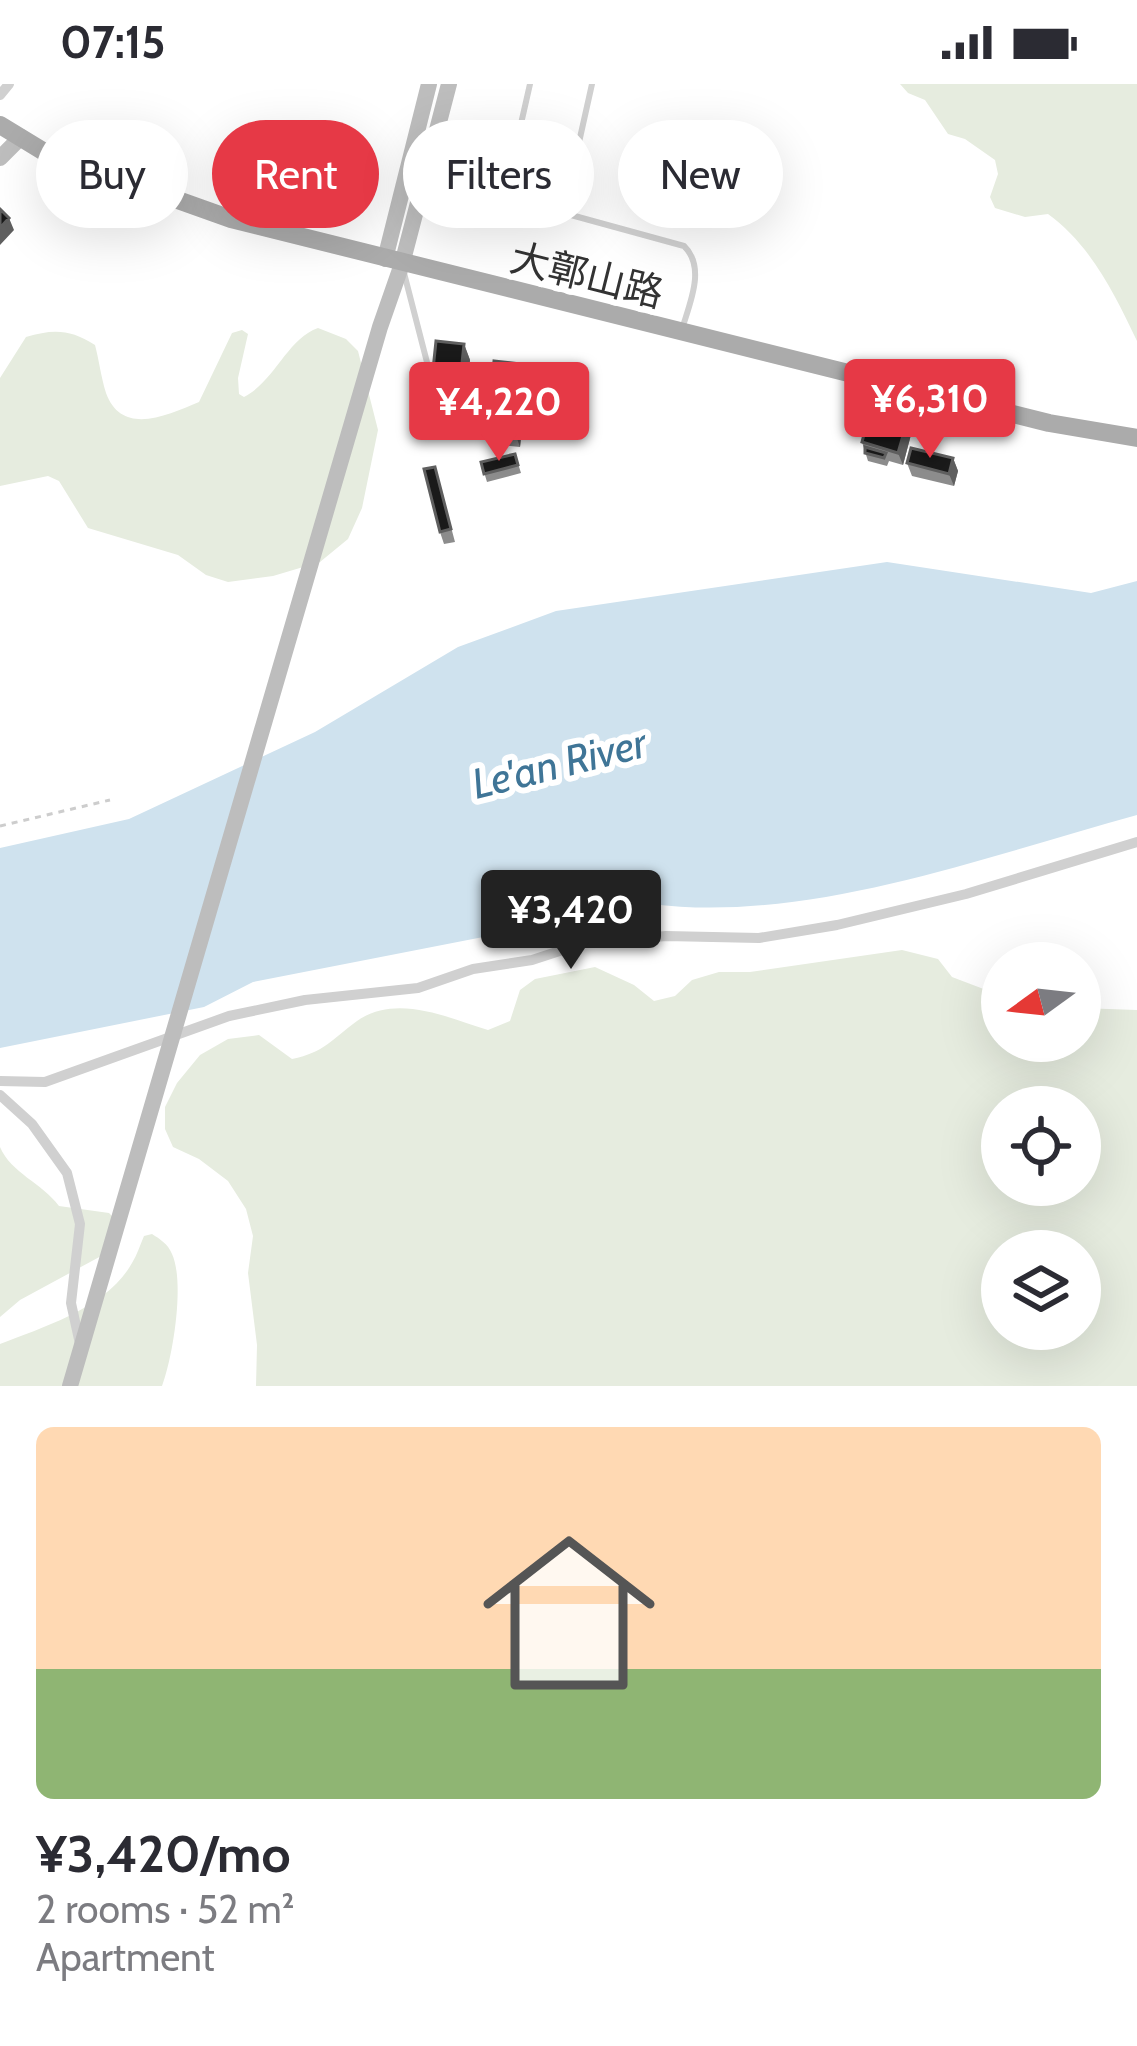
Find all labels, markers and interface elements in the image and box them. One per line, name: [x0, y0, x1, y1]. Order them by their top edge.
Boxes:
text: 07:15: [60, 15, 165, 69]
chip: Buy: [36, 120, 188, 228]
chip: Rent: [212, 120, 379, 228]
chip: Filters: [403, 120, 594, 228]
chip: New: [618, 120, 783, 228]
street label: 大鄣山路: [506, 233, 668, 317]
pin: ¥6,310: [832, 359, 1028, 461]
pin: ¥4,220: [401, 362, 597, 464]
text: ¥6,310: [871, 374, 989, 422]
text: ¥4,220: [436, 377, 562, 425]
water label: Le'an River: [466, 716, 654, 810]
pin: ¥3,420: [473, 870, 669, 972]
text: ¥3,420: [508, 885, 634, 933]
north arrow: [981, 942, 1101, 1062]
map controls: [981, 942, 1101, 1350]
button: locate: [981, 1086, 1101, 1206]
button: layers: [981, 1230, 1101, 1350]
icon: home: [461, 1505, 677, 1721]
text: ¥3,420/mo: [36, 1823, 291, 1885]
text: 2 rooms · 52 m²: [36, 1885, 295, 1933]
text: Apartment: [36, 1933, 215, 1981]

